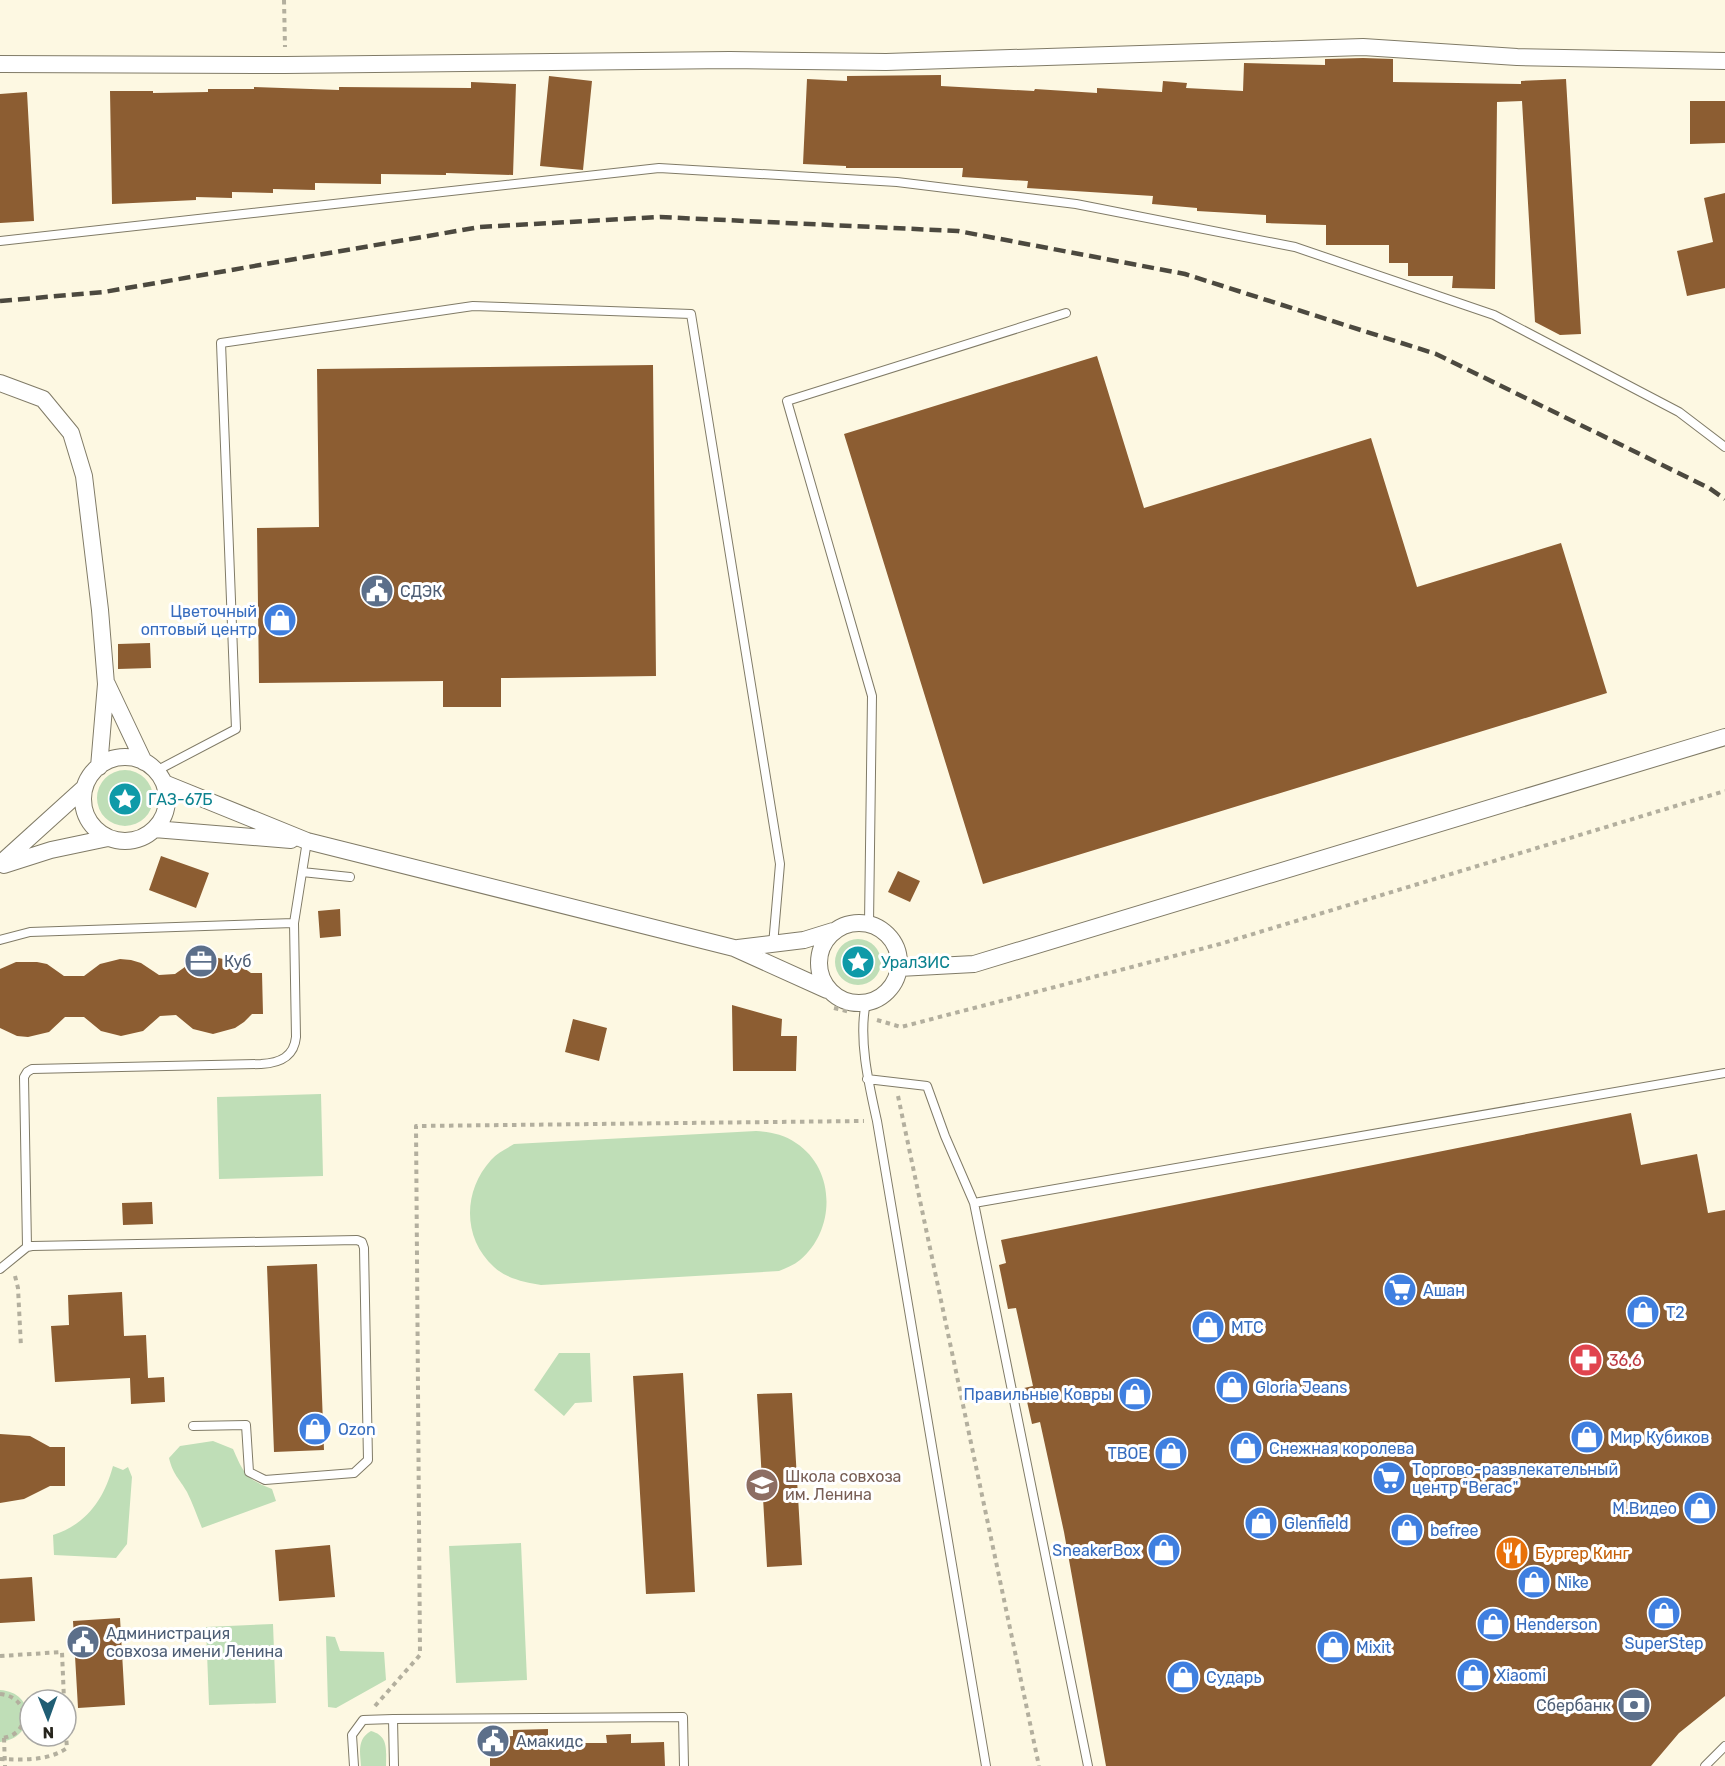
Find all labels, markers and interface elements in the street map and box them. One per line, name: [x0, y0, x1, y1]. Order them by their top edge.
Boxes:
public building icon: СДЭК: [359, 573, 395, 609]
place label: СДЭК: [400, 582, 442, 601]
place label: Цветочный оптовый центр: [141, 602, 257, 639]
shop icon: Цветочный оптовый центр: [262, 602, 298, 638]
place icon: ГАЗ-67Б: [107, 781, 143, 817]
place label: ГАЗ-67Б: [148, 790, 212, 809]
office icon: Куб: [183, 943, 219, 979]
place icon: УралЗИС: [840, 944, 876, 980]
place label: Куб: [224, 952, 252, 971]
place label: УралЗИС: [881, 953, 950, 972]
supermarket icon: Ашан: [1382, 1272, 1418, 1308]
place label: Ашан: [1423, 1281, 1465, 1300]
shop icon: T2: [1625, 1294, 1661, 1330]
place label: T2: [1666, 1303, 1685, 1322]
shop icon: МТС: [1190, 1309, 1226, 1345]
place label: МТС: [1231, 1318, 1264, 1337]
pharmacy icon: 36,6: [1568, 1342, 1604, 1378]
place label: 36,6: [1609, 1351, 1642, 1370]
shop icon: Gloria Jeans: [1214, 1369, 1250, 1405]
shop icon: Правильные Ковры: [1117, 1376, 1153, 1412]
place label: Gloria Jeans: [1255, 1378, 1347, 1397]
place label: Правильные Ковры: [963, 1385, 1112, 1404]
shop icon: Ozon: [297, 1411, 333, 1447]
shop icon: Мир Кубиков: [1569, 1419, 1605, 1455]
place label: Ozon: [338, 1420, 376, 1439]
place label: Мир Кубиков: [1610, 1428, 1710, 1447]
shop icon: Снежная королева: [1228, 1430, 1264, 1466]
shop icon: ТВОЕ: [1153, 1435, 1189, 1471]
place label: Снежная королева: [1269, 1439, 1414, 1458]
place label: ТВОЕ: [1108, 1444, 1148, 1463]
supermarket icon: Торгово-развлекательный центр "Вегас": [1371, 1460, 1407, 1496]
place label: Торгово-развлекательный центр "Вегас": [1412, 1460, 1618, 1497]
school or university icon: Школа совхоза им. Ленина: [744, 1467, 780, 1503]
place label: Школа совхоза им. Ленина: [785, 1467, 901, 1504]
shop icon: М.Видео: [1682, 1490, 1718, 1526]
place label: М.Видео: [1612, 1499, 1677, 1518]
shop icon: Glenfield: [1243, 1505, 1279, 1541]
shop icon: befree: [1389, 1512, 1425, 1548]
place label: Glenfield: [1284, 1514, 1348, 1533]
place label: befree: [1430, 1521, 1478, 1540]
shop icon: SneakerBox: [1146, 1532, 1182, 1568]
restaurant icon: Бургер Кинг: [1494, 1535, 1530, 1571]
place label: SneakerBox: [1052, 1541, 1141, 1560]
place label: Бургер Кинг: [1535, 1544, 1629, 1563]
shop icon: Nike: [1516, 1564, 1552, 1600]
place label: Nike: [1557, 1573, 1589, 1592]
shop icon: SuperStep: [1646, 1595, 1682, 1631]
shop icon: Henderson: [1475, 1606, 1511, 1642]
place label: Henderson: [1516, 1615, 1598, 1634]
public building icon: Администрация совхоза имени Ленина: [65, 1624, 101, 1660]
place label: Администрация совхоза имени Ленина: [106, 1624, 283, 1661]
shop icon: Mixit: [1315, 1629, 1351, 1665]
place label: SuperStep: [1625, 1634, 1703, 1653]
place label: Mixit: [1356, 1638, 1391, 1657]
shop icon: Xiaomi: [1455, 1657, 1491, 1693]
shop icon: Сударь: [1165, 1659, 1201, 1695]
place label: Xiaomi: [1496, 1666, 1546, 1685]
place label: Сударь: [1206, 1668, 1261, 1687]
bank icon: Сбербанк: [1616, 1687, 1652, 1723]
north arrow: [18, 1688, 78, 1748]
place label: Сбербанк: [1536, 1696, 1611, 1715]
text: N: [42, 1723, 54, 1742]
public building icon: Амакидс: [475, 1723, 511, 1759]
place label: Амакидс: [516, 1732, 583, 1751]

